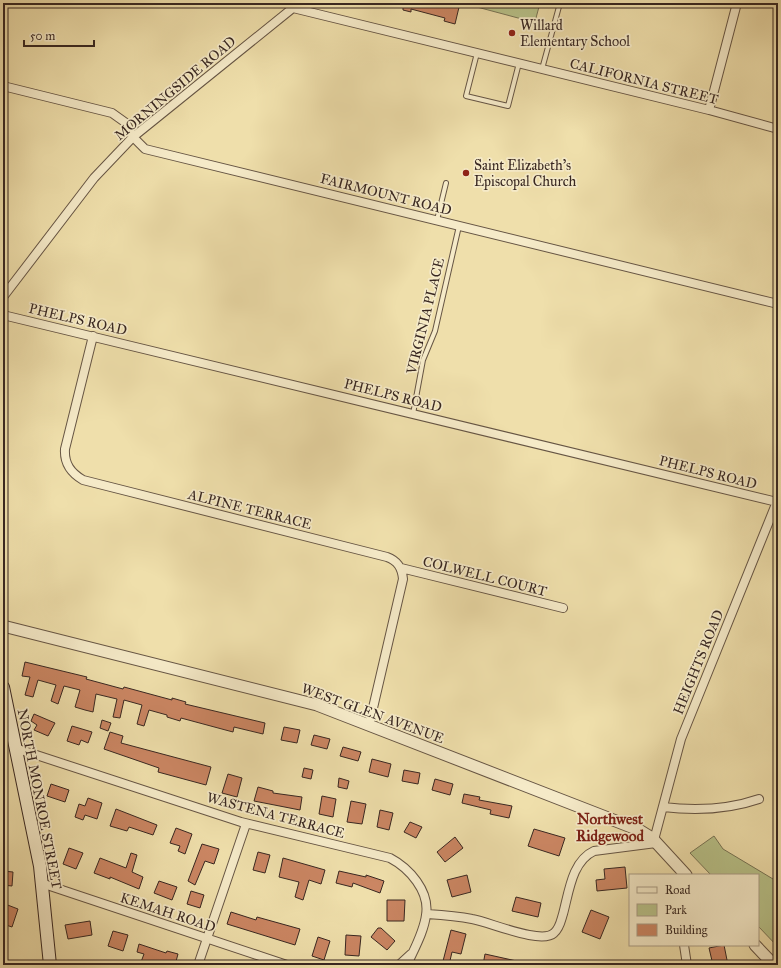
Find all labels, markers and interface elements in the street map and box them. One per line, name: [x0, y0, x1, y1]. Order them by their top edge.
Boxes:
place label: Willard Elementary School: [520, 17, 630, 50]
scale bar: [24, 22, 94, 48]
marker: Willard Elementary School: [507, 28, 517, 38]
text: 50 m: [30, 29, 55, 43]
street label: MORNINGSIDE ROAD: [111, 33, 239, 144]
street label: CALIFORNIA STREET: [568, 55, 720, 108]
place label: Saint Elizabeth's Episcopal Church: [474, 157, 577, 190]
marker: Saint Elizabeth's Episcopal Church: [461, 168, 471, 178]
street label: FAIRMOUNT ROAD: [319, 170, 453, 219]
street label: VIRGINIA PLACE: [403, 256, 448, 377]
street label: PHELPS ROAD: [27, 300, 129, 339]
street label: PHELPS ROAD: [342, 375, 444, 416]
street label: PHELPS ROAD: [657, 452, 759, 493]
street label: ALPINE TERRACE: [185, 486, 313, 533]
street label: COLWELL COURT: [421, 553, 549, 600]
street label: HEIGHTS ROAD: [670, 607, 727, 717]
street label: WEST GLEN AVENUE: [299, 680, 446, 747]
street label: NORTH MONROE STREET: [14, 707, 65, 891]
street label: WASTENA TERRACE: [205, 789, 347, 842]
district label: Northwest Ridgewood: [576, 810, 644, 846]
legend: [629, 874, 759, 946]
text: Road: [665, 883, 691, 897]
street label: KEMAH ROAD: [118, 889, 218, 936]
text: Park: [665, 903, 687, 917]
text: Building: [665, 923, 708, 938]

